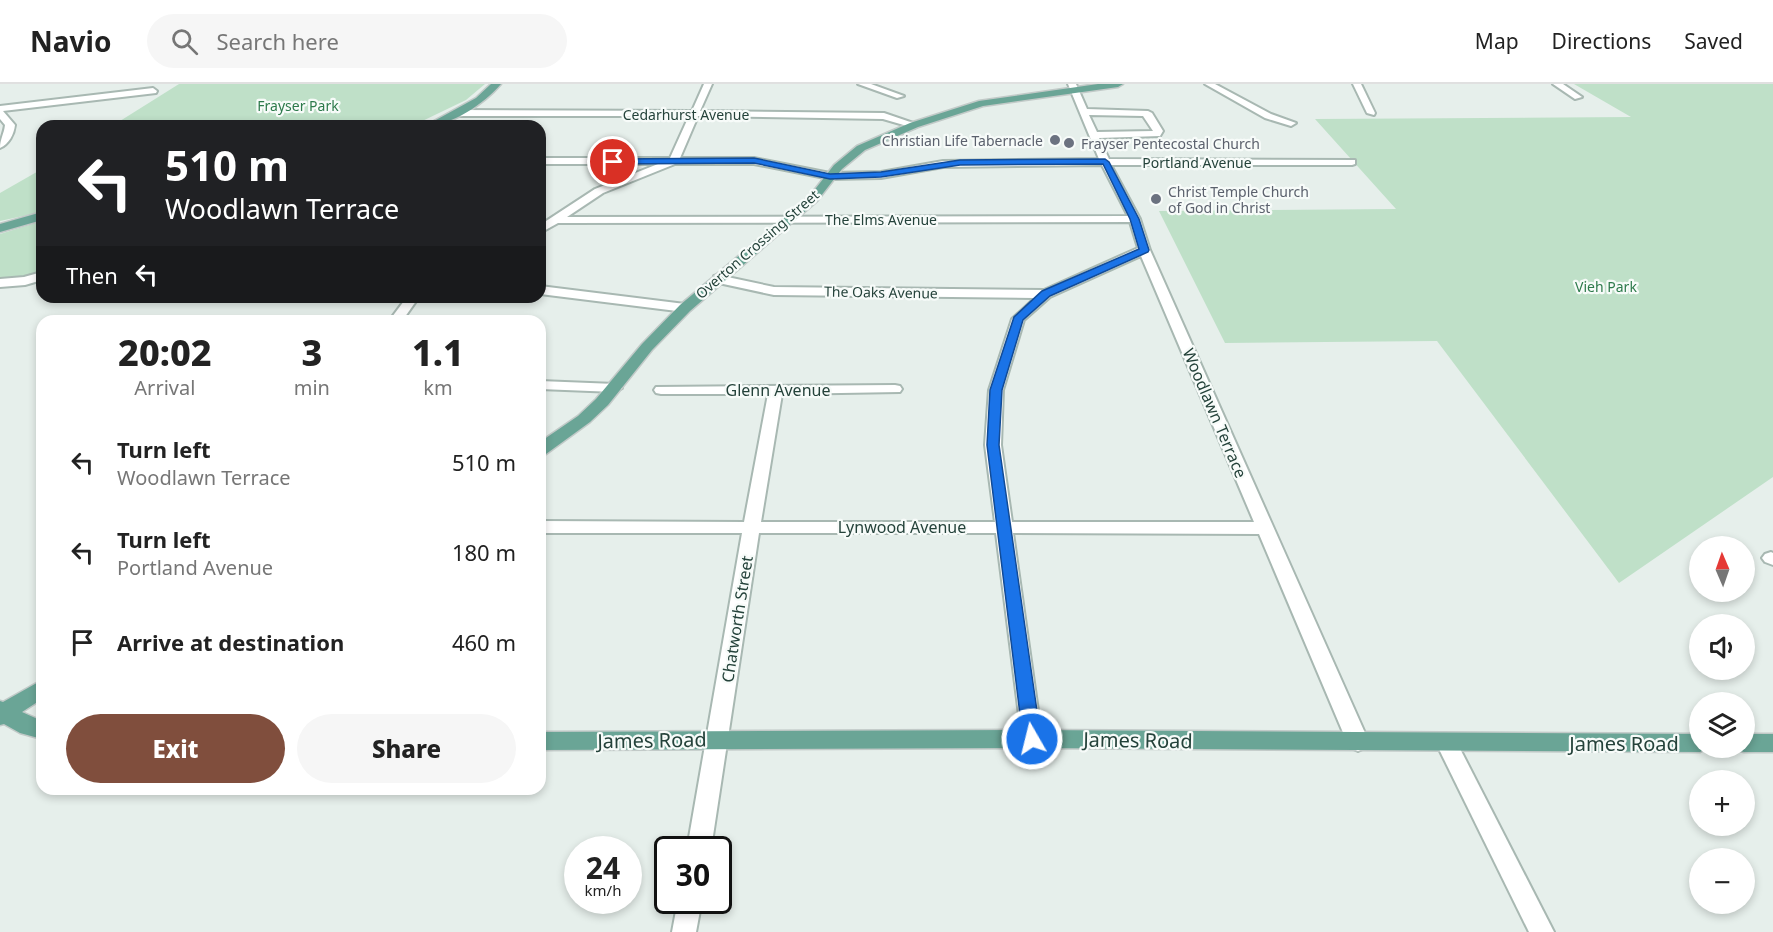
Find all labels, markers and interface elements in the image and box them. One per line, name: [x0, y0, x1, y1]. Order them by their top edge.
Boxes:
search box: [147, 14, 567, 68]
text: Navio: [30, 22, 111, 60]
icon: search: [168, 25, 201, 58]
text: Search here: [216, 26, 339, 56]
text: Map: [1475, 27, 1519, 55]
text: Directions: [1552, 27, 1651, 55]
text: Saved: [1684, 27, 1743, 55]
park label: Frayser Park: [257, 96, 339, 115]
street label: Cedarhurst Avenue: [623, 105, 749, 124]
place label: Christian Life Tabernacle: [882, 131, 1043, 150]
marker: Christian Life Tabernacle: [1048, 133, 1062, 147]
place label: Frayser Pentecostal Church: [1081, 134, 1260, 153]
text: 510 m: [165, 136, 289, 193]
pin: [587, 136, 638, 187]
marker: Frayser Pentecostal Church: [1062, 136, 1076, 150]
icon: left: [66, 144, 144, 222]
icon: arrive: [596, 145, 629, 178]
street label: Portland Avenue: [1142, 153, 1252, 172]
place label: Christ Temple Church of God in Christ: [1168, 182, 1309, 217]
street label: Overton Crossing Street: [691, 185, 823, 303]
text: Woodlawn Terrace: [165, 190, 399, 227]
marker: Christ Temple Church of God in Christ: [1149, 192, 1163, 206]
street label: The Elms Avenue: [825, 210, 937, 229]
icon: left: [130, 258, 163, 291]
text: Then: [66, 260, 118, 290]
park label: Vieh Park: [1575, 277, 1637, 296]
street label: The Oaks Avenue: [824, 282, 938, 302]
text: 20:02: [118, 328, 212, 377]
text: 3: [301, 328, 322, 377]
text: 1.1: [412, 328, 464, 377]
street label: Woodlawn Terrace: [1178, 345, 1252, 481]
text: Arrival: [134, 374, 195, 401]
text: min: [294, 374, 330, 401]
text: km: [423, 374, 453, 401]
street label: Glenn Avenue: [726, 379, 830, 401]
text: Turn left: [117, 434, 211, 464]
icon: left: [66, 446, 99, 479]
text: 510 m: [452, 447, 516, 477]
text: Woodlawn Terrace: [117, 464, 291, 491]
street label: Lynwood Avenue: [838, 516, 966, 538]
text: Turn left: [117, 524, 211, 554]
icon: left: [66, 536, 99, 569]
north arrow: [1689, 536, 1755, 602]
map controls: [1689, 536, 1755, 914]
text: 180 m: [452, 537, 516, 567]
text: Portland Avenue: [117, 554, 273, 581]
street label: Chatworth Street: [716, 554, 758, 684]
button: sound: [1689, 614, 1755, 680]
icon: arrive: [66, 626, 99, 659]
text: Arrive at destination: [117, 627, 344, 657]
text: 460 m: [452, 627, 516, 657]
button: layers: [1689, 692, 1755, 758]
position arrow: [1000, 707, 1064, 771]
button: Exit: [66, 714, 285, 783]
button: Share: [297, 714, 516, 783]
street label: James Road: [595, 726, 707, 754]
street label: James Road: [1081, 726, 1193, 754]
street label: James Road: [1567, 730, 1679, 757]
button: +: [1689, 770, 1755, 836]
speed limit sign: 30: [654, 836, 732, 914]
text: 24: [586, 847, 620, 888]
button: −: [1689, 848, 1755, 914]
text: km/h: [585, 880, 621, 900]

